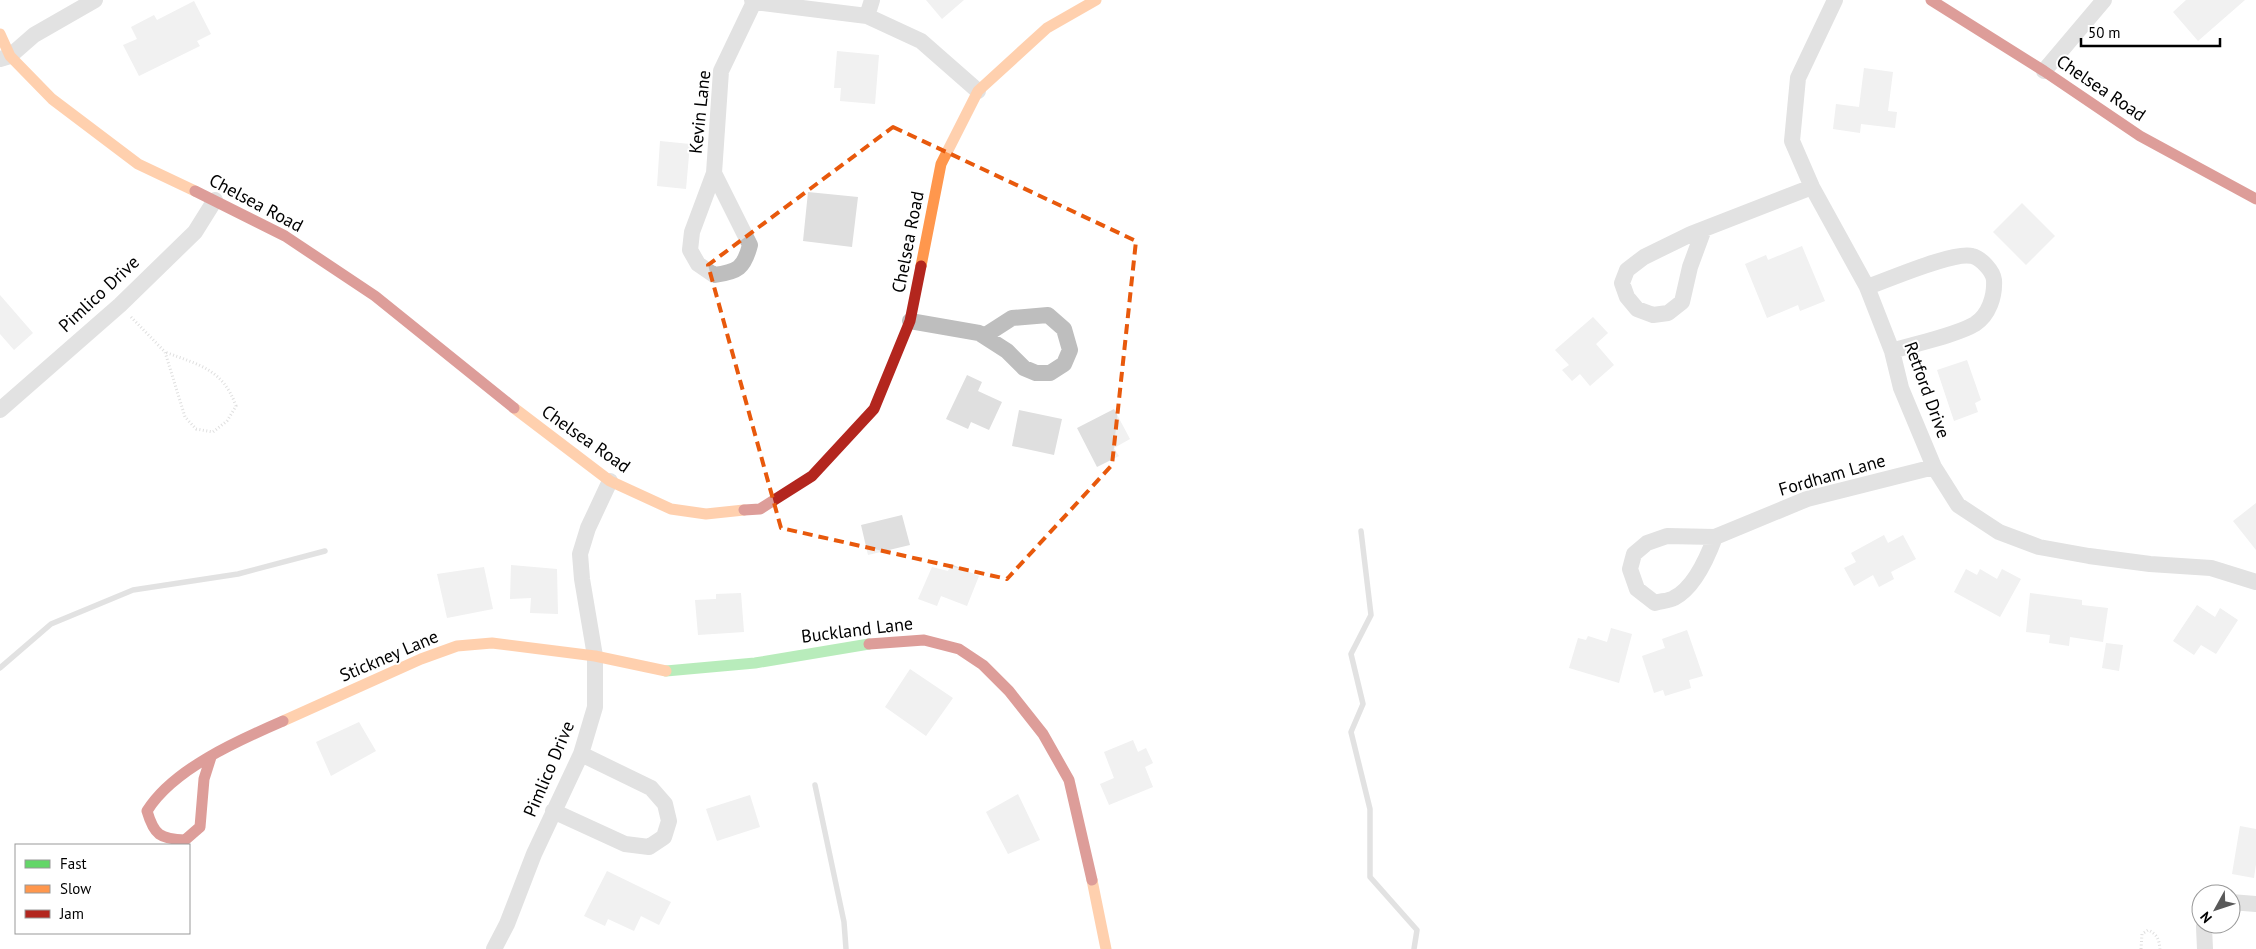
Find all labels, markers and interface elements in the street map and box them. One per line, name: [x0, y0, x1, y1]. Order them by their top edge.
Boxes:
scale bar: [2081, 15, 2220, 47]
text: 50 m: [2088, 23, 2121, 42]
street label: Chelsea Road: [2052, 49, 2150, 126]
street label: Kevin Lane: [684, 69, 715, 155]
street label: Chelsea Road: [205, 168, 307, 237]
street label: Chelsea Road: [886, 189, 929, 295]
street label: Pimlico Drive: [53, 250, 144, 337]
street label: Retford Drive: [1899, 338, 1956, 441]
street label: Chelsea Road: [537, 400, 635, 478]
street label: Fordham Lane: [1776, 448, 1888, 501]
street label: Buckland Lane: [800, 611, 914, 648]
street label: Stickney Lane: [336, 624, 442, 687]
street label: Pimlico Drive: [518, 717, 579, 820]
legend: [15, 844, 190, 934]
text: Fast: [60, 854, 87, 873]
text: Slow: [60, 879, 91, 898]
north arrow: [2191, 884, 2241, 934]
text: Jam: [59, 904, 84, 923]
text: N: [2196, 908, 2216, 927]

